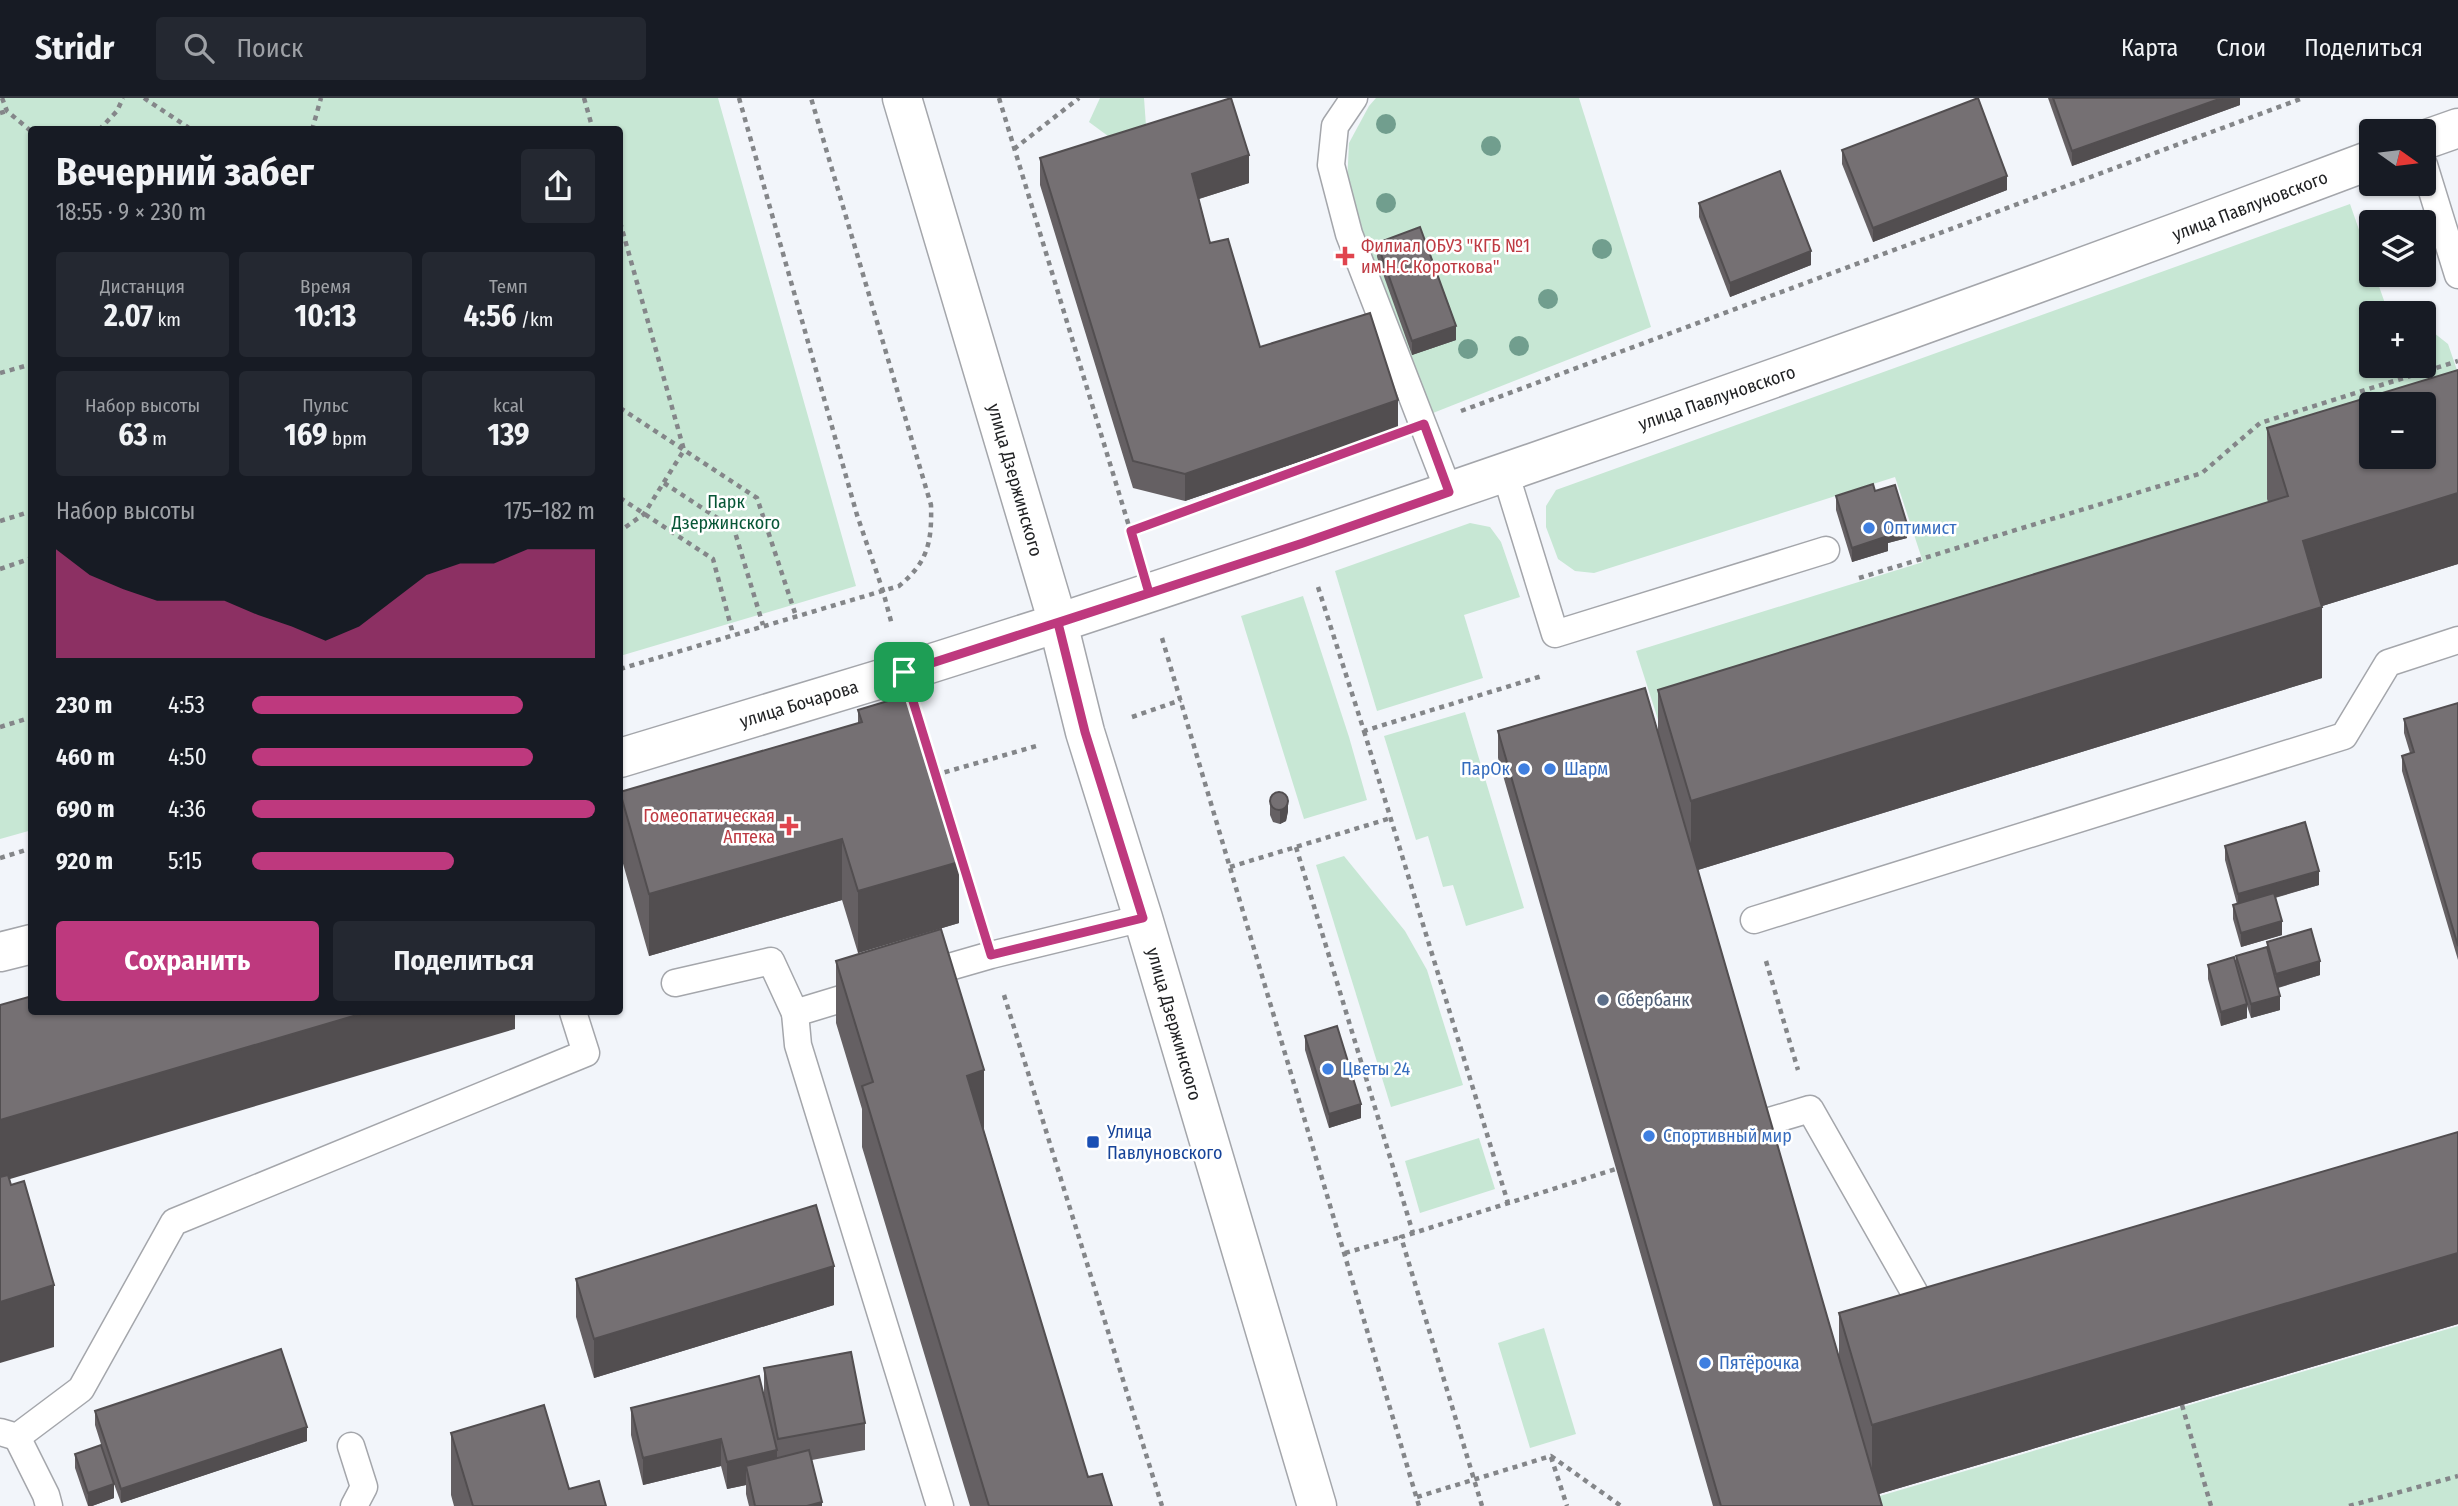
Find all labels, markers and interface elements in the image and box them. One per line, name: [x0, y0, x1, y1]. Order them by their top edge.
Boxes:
search box: [156, 17, 646, 80]
text: Stridr: [35, 28, 114, 68]
icon: search: [180, 29, 218, 67]
text: Поиск: [236, 33, 303, 64]
text: Карта: [2121, 34, 2178, 62]
text: Слои: [2216, 34, 2266, 62]
text: Поделиться: [2304, 34, 2423, 62]
north arrow: [2359, 119, 2436, 196]
map controls: [2359, 119, 2436, 469]
text: Вечерний забег: [56, 149, 314, 195]
button: share: [521, 149, 595, 223]
street label: улица Павлуновского: [2169, 166, 2331, 246]
text: 18:55 · 9 × 230 m: [56, 198, 206, 226]
button: layers: [2359, 210, 2436, 287]
place label: Филиал ОБУЗ "КГБ №1 им.Н.С.Короткова": [1361, 235, 1530, 278]
marker: Филиал ОБУЗ "КГБ №1 им.Н.С.Короткова": [1335, 246, 1355, 266]
text: Дистанция: [100, 275, 185, 298]
text: Время: [300, 275, 351, 298]
text: Темп: [489, 275, 528, 298]
text: 2.07: [104, 298, 153, 334]
text: 10:13: [295, 298, 356, 334]
text: 4:56: [464, 298, 517, 334]
button: +: [2359, 301, 2436, 378]
text: km: [153, 308, 181, 331]
text: /km: [517, 308, 553, 331]
street label: улица Павлуновского: [1636, 361, 1798, 435]
button: −: [2359, 392, 2436, 469]
text: Набор высоты: [85, 394, 200, 417]
text: Пульс: [302, 394, 349, 417]
text: kcal: [493, 394, 524, 417]
street label: улица Дзержинского: [983, 401, 1047, 559]
text: 63: [118, 417, 148, 453]
text: 169: [284, 417, 328, 453]
text: 139: [487, 417, 530, 453]
text: m: [148, 427, 167, 450]
text: bpm: [328, 427, 367, 450]
park label: Парк Дзержинского: [671, 491, 780, 534]
text: Набор высоты: [56, 497, 195, 525]
text: 175–182 m: [504, 497, 595, 525]
place label: Оптимист: [1883, 517, 1957, 539]
marker: Оптимист: [1861, 520, 1877, 536]
pin: [874, 642, 934, 702]
icon: arrive: [885, 653, 923, 691]
street label: улица Бочарова: [737, 675, 861, 732]
text: 230 m: [56, 691, 112, 719]
text: 4:53: [168, 691, 205, 719]
text: 460 m: [56, 743, 115, 771]
text: 4:50: [168, 743, 207, 771]
place label: ПарОк: [1461, 758, 1511, 780]
place label: Шарм: [1564, 758, 1608, 780]
marker: ПарОк: [1516, 761, 1532, 777]
marker: Шарм: [1542, 761, 1558, 777]
text: 690 m: [56, 795, 115, 823]
text: 4:36: [168, 795, 206, 823]
place label: Гомеопатическая Аптека: [643, 805, 775, 848]
marker: Гомеопатическая Аптека: [781, 818, 797, 834]
text: 920 m: [56, 847, 113, 875]
text: 5:15: [168, 847, 202, 875]
button: Сохранить: [56, 921, 319, 1001]
button: Поделиться: [333, 921, 595, 1001]
street label: улица Дзержинского: [1142, 945, 1206, 1103]
place label: Сбербанк: [1617, 989, 1690, 1011]
marker: Сбербанк: [1595, 992, 1611, 1008]
place label: Цветы 24: [1342, 1058, 1410, 1080]
marker: Цветы 24: [1320, 1061, 1336, 1077]
place label: Улица Павлуновского: [1106, 1121, 1222, 1164]
place label: Спортивный мир: [1663, 1125, 1792, 1147]
marker: Спортивный мир: [1641, 1128, 1657, 1144]
marker: Улица Павлуновского: [1085, 1134, 1101, 1150]
place label: Пятёрочка: [1719, 1352, 1800, 1374]
marker: Пятёрочка: [1697, 1355, 1713, 1371]

